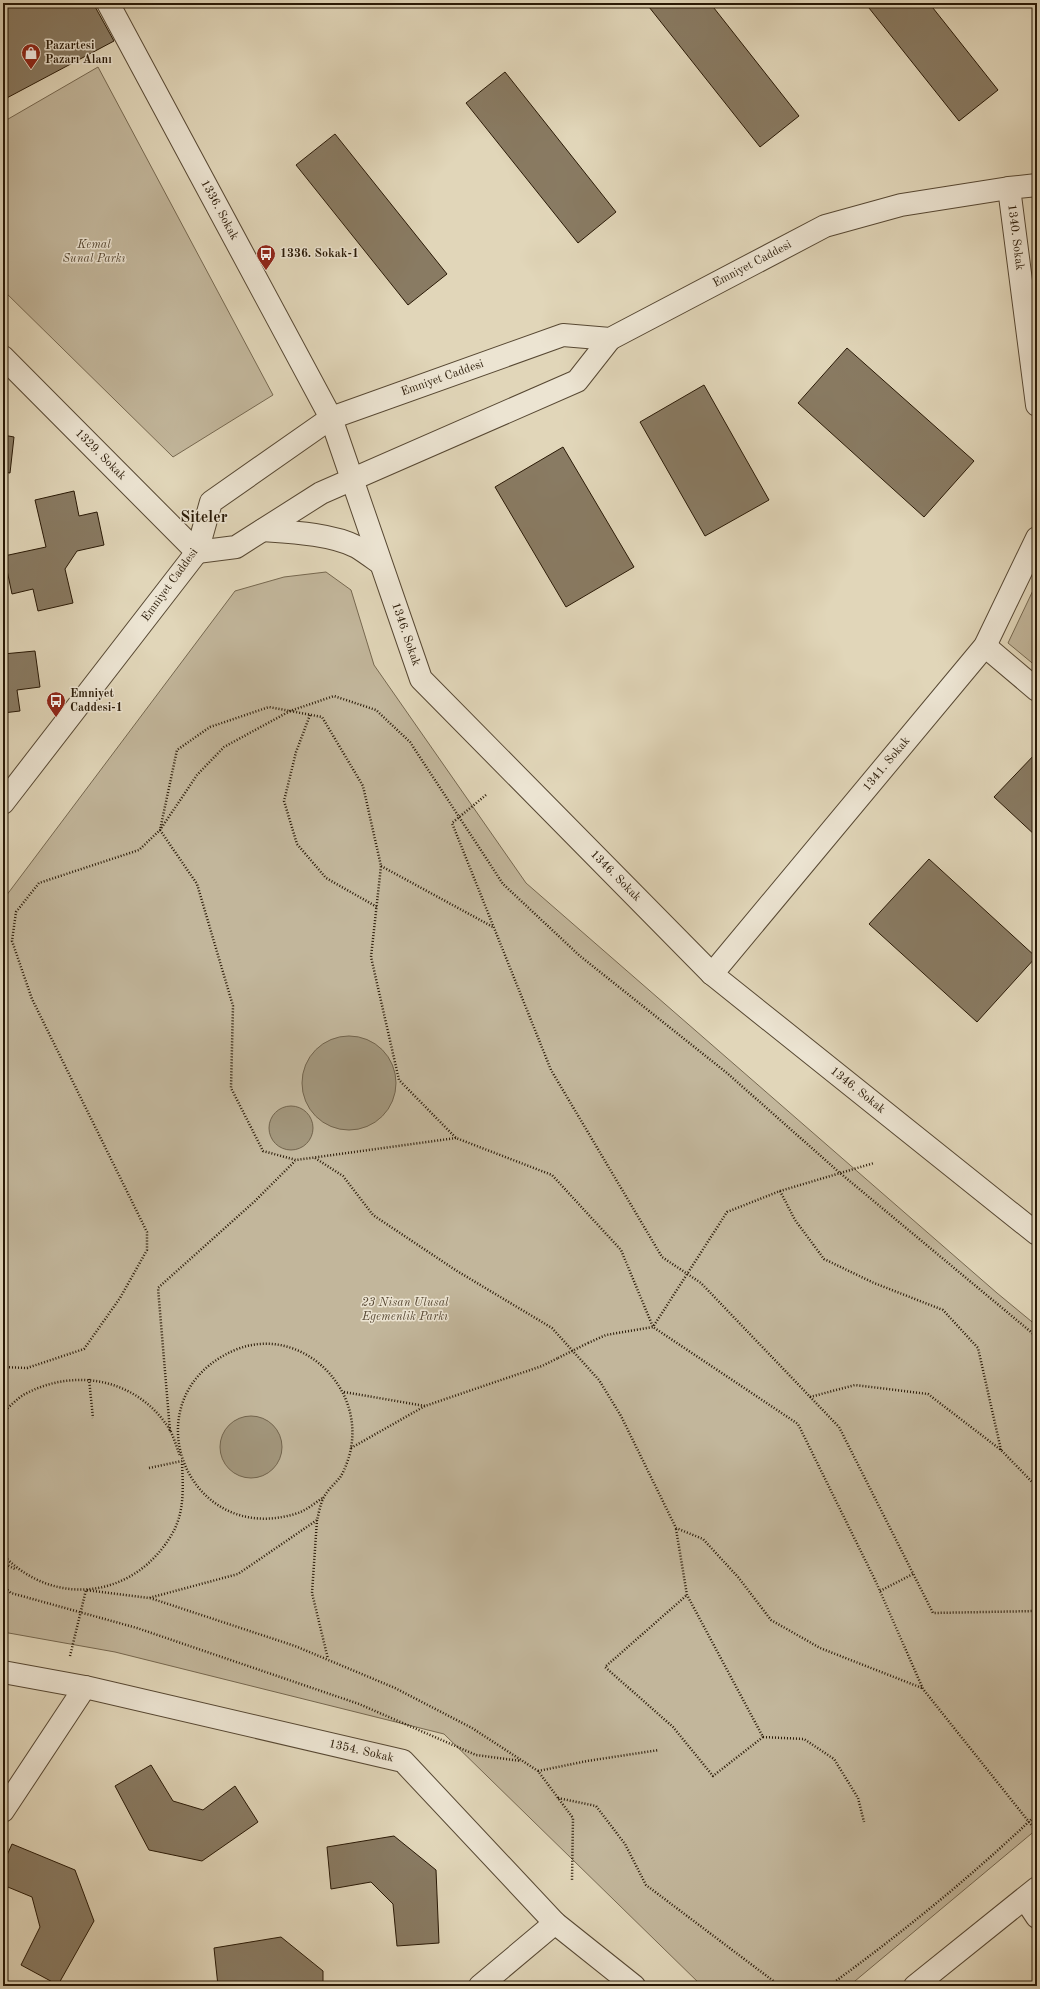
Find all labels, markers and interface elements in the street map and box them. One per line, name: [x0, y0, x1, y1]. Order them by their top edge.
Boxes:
place label: Pazartesi Pazarı Alanı: [45, 40, 112, 66]
shop icon: Pazartesi Pazarı Alanı: [20, 42, 42, 70]
street label: 1336. Sokak: [198, 178, 240, 242]
street label: 1340. Sokak: [1005, 204, 1026, 271]
park label: Kemal Sunal Parkı: [62, 239, 126, 265]
street label: Emniyet Caddesi: [711, 239, 794, 290]
bus stop icon: 1336. Sokak-1: [255, 243, 277, 271]
place label: 1336. Sokak-1: [280, 248, 359, 260]
street label: Emniyet Caddesi: [399, 358, 485, 398]
street label: 1329. Sokak: [73, 427, 128, 483]
district label: Siteler: [180, 510, 228, 526]
street label: Emniyet Caddesi: [140, 546, 200, 624]
street label: 1346. Sokak: [389, 601, 422, 668]
place label: Emniyet Caddesi-1: [70, 688, 123, 714]
bus stop icon: Emniyet Caddesi-1: [45, 690, 67, 718]
street label: 1341. Sokak: [861, 735, 913, 794]
street label: 1346. Sokak: [588, 848, 643, 904]
street label: 1346. Sokak: [828, 1065, 887, 1116]
park label: 23 Nisan Ulusal Egemenlik Parkı: [361, 1297, 449, 1323]
street label: 1354. Sokak: [328, 1738, 395, 1765]

